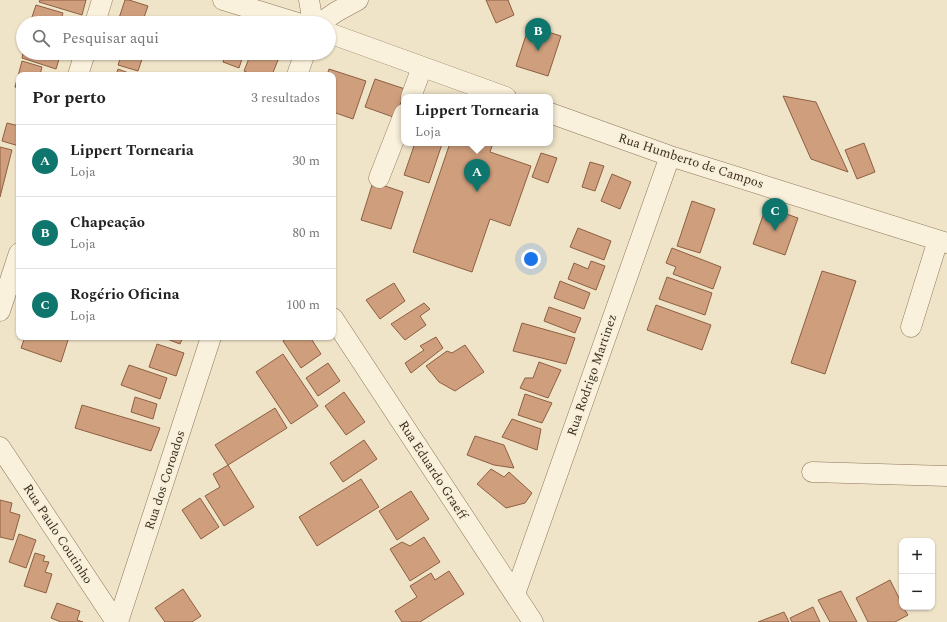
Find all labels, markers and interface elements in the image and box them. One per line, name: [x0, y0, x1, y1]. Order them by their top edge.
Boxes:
search box: [16, 16, 336, 60]
pin: B: [525, 18, 551, 51]
icon: search: [30, 27, 52, 49]
text: Pesquisar aqui: [62, 27, 159, 50]
text: Por perto: [32, 85, 106, 111]
text: 3 resultados: [251, 88, 320, 108]
popup: [401, 94, 553, 146]
text: Lippert Tornearia: [415, 99, 539, 122]
text: Loja: [415, 122, 441, 142]
street label: Rua Humberto de Campos: [616, 128, 766, 194]
text: Lippert Tornearia: [70, 139, 194, 162]
text: A: [40, 151, 50, 171]
text: 30 m: [293, 151, 320, 171]
pin: A: [464, 159, 490, 192]
text: Loja: [70, 162, 96, 182]
pin: C: [762, 198, 788, 231]
text: Chapeação: [70, 211, 145, 234]
text: B: [40, 223, 50, 243]
text: 80 m: [293, 223, 320, 243]
text: Loja: [70, 234, 96, 254]
your location: [521, 249, 541, 269]
text: Rogério Oficina: [70, 283, 180, 306]
text: C: [40, 295, 50, 315]
text: 100 m: [286, 295, 320, 315]
text: Loja: [70, 306, 96, 326]
street label: Rua Rodrigo Martinez: [562, 311, 622, 439]
street label: Rua Eduardo Graeff: [393, 417, 473, 524]
street label: Rua dos Coroados: [139, 428, 191, 532]
street label: Rua Paulo Coutinho: [18, 480, 98, 588]
map controls: [899, 538, 935, 610]
button: +: [899, 538, 935, 574]
button: −: [899, 574, 935, 610]

